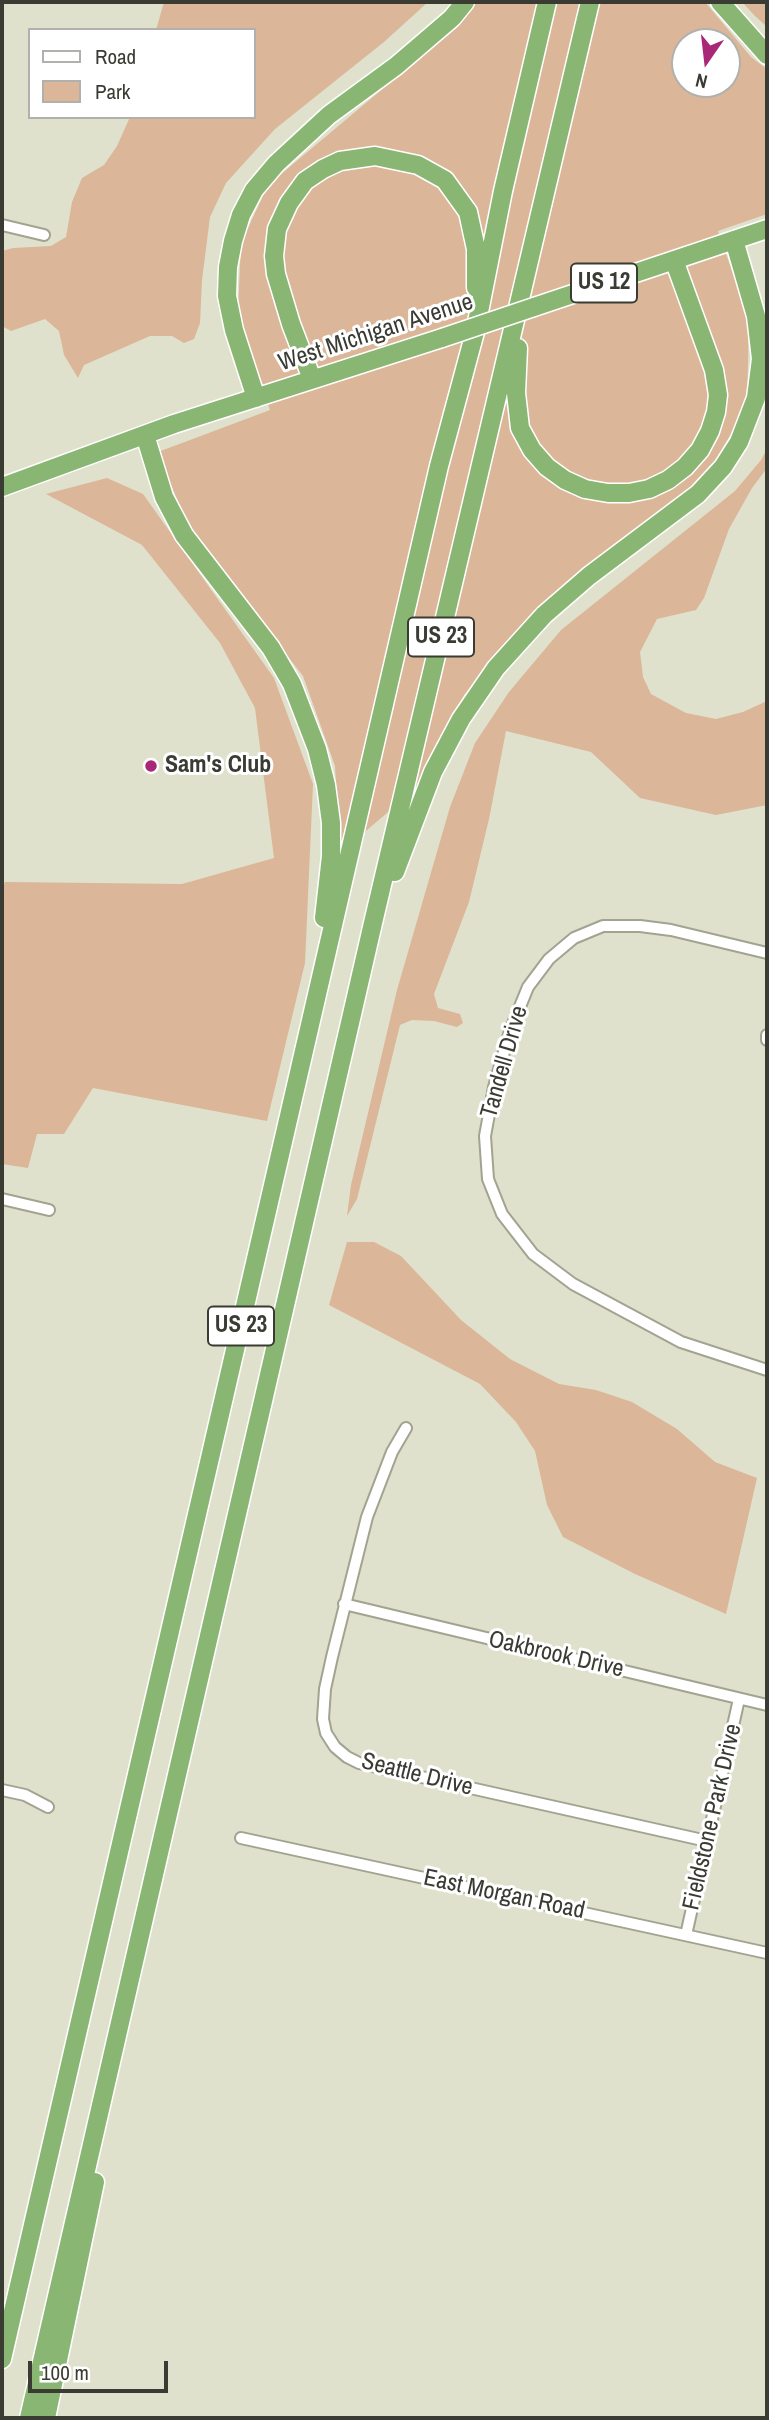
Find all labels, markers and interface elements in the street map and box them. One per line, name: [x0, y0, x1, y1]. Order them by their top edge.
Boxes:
legend: [28, 28, 256, 119]
north arrow: [671, 28, 741, 98]
text: Road: [95, 42, 136, 71]
text: N: [693, 67, 710, 95]
text: Park: [95, 77, 130, 106]
road number: US 12: [571, 264, 637, 302]
street label: West Michigan Avenue: [275, 288, 477, 378]
road number: US 23: [408, 618, 474, 656]
place label: Sam's Club: [165, 752, 271, 780]
marker: Sam's Club: [143, 758, 159, 774]
street label: Tandell Drive: [475, 1003, 535, 1121]
road number: US 23: [208, 1306, 274, 1345]
street label: Oakbrook Drive: [486, 1625, 626, 1685]
street label: Fieldstone Park Drive: [678, 1721, 748, 1913]
street label: Seattle Drive: [358, 1747, 476, 1803]
street label: East Morgan Road: [421, 1864, 587, 1926]
scale bar: [32, 2346, 172, 2390]
text: 100 m: [41, 2358, 89, 2387]

